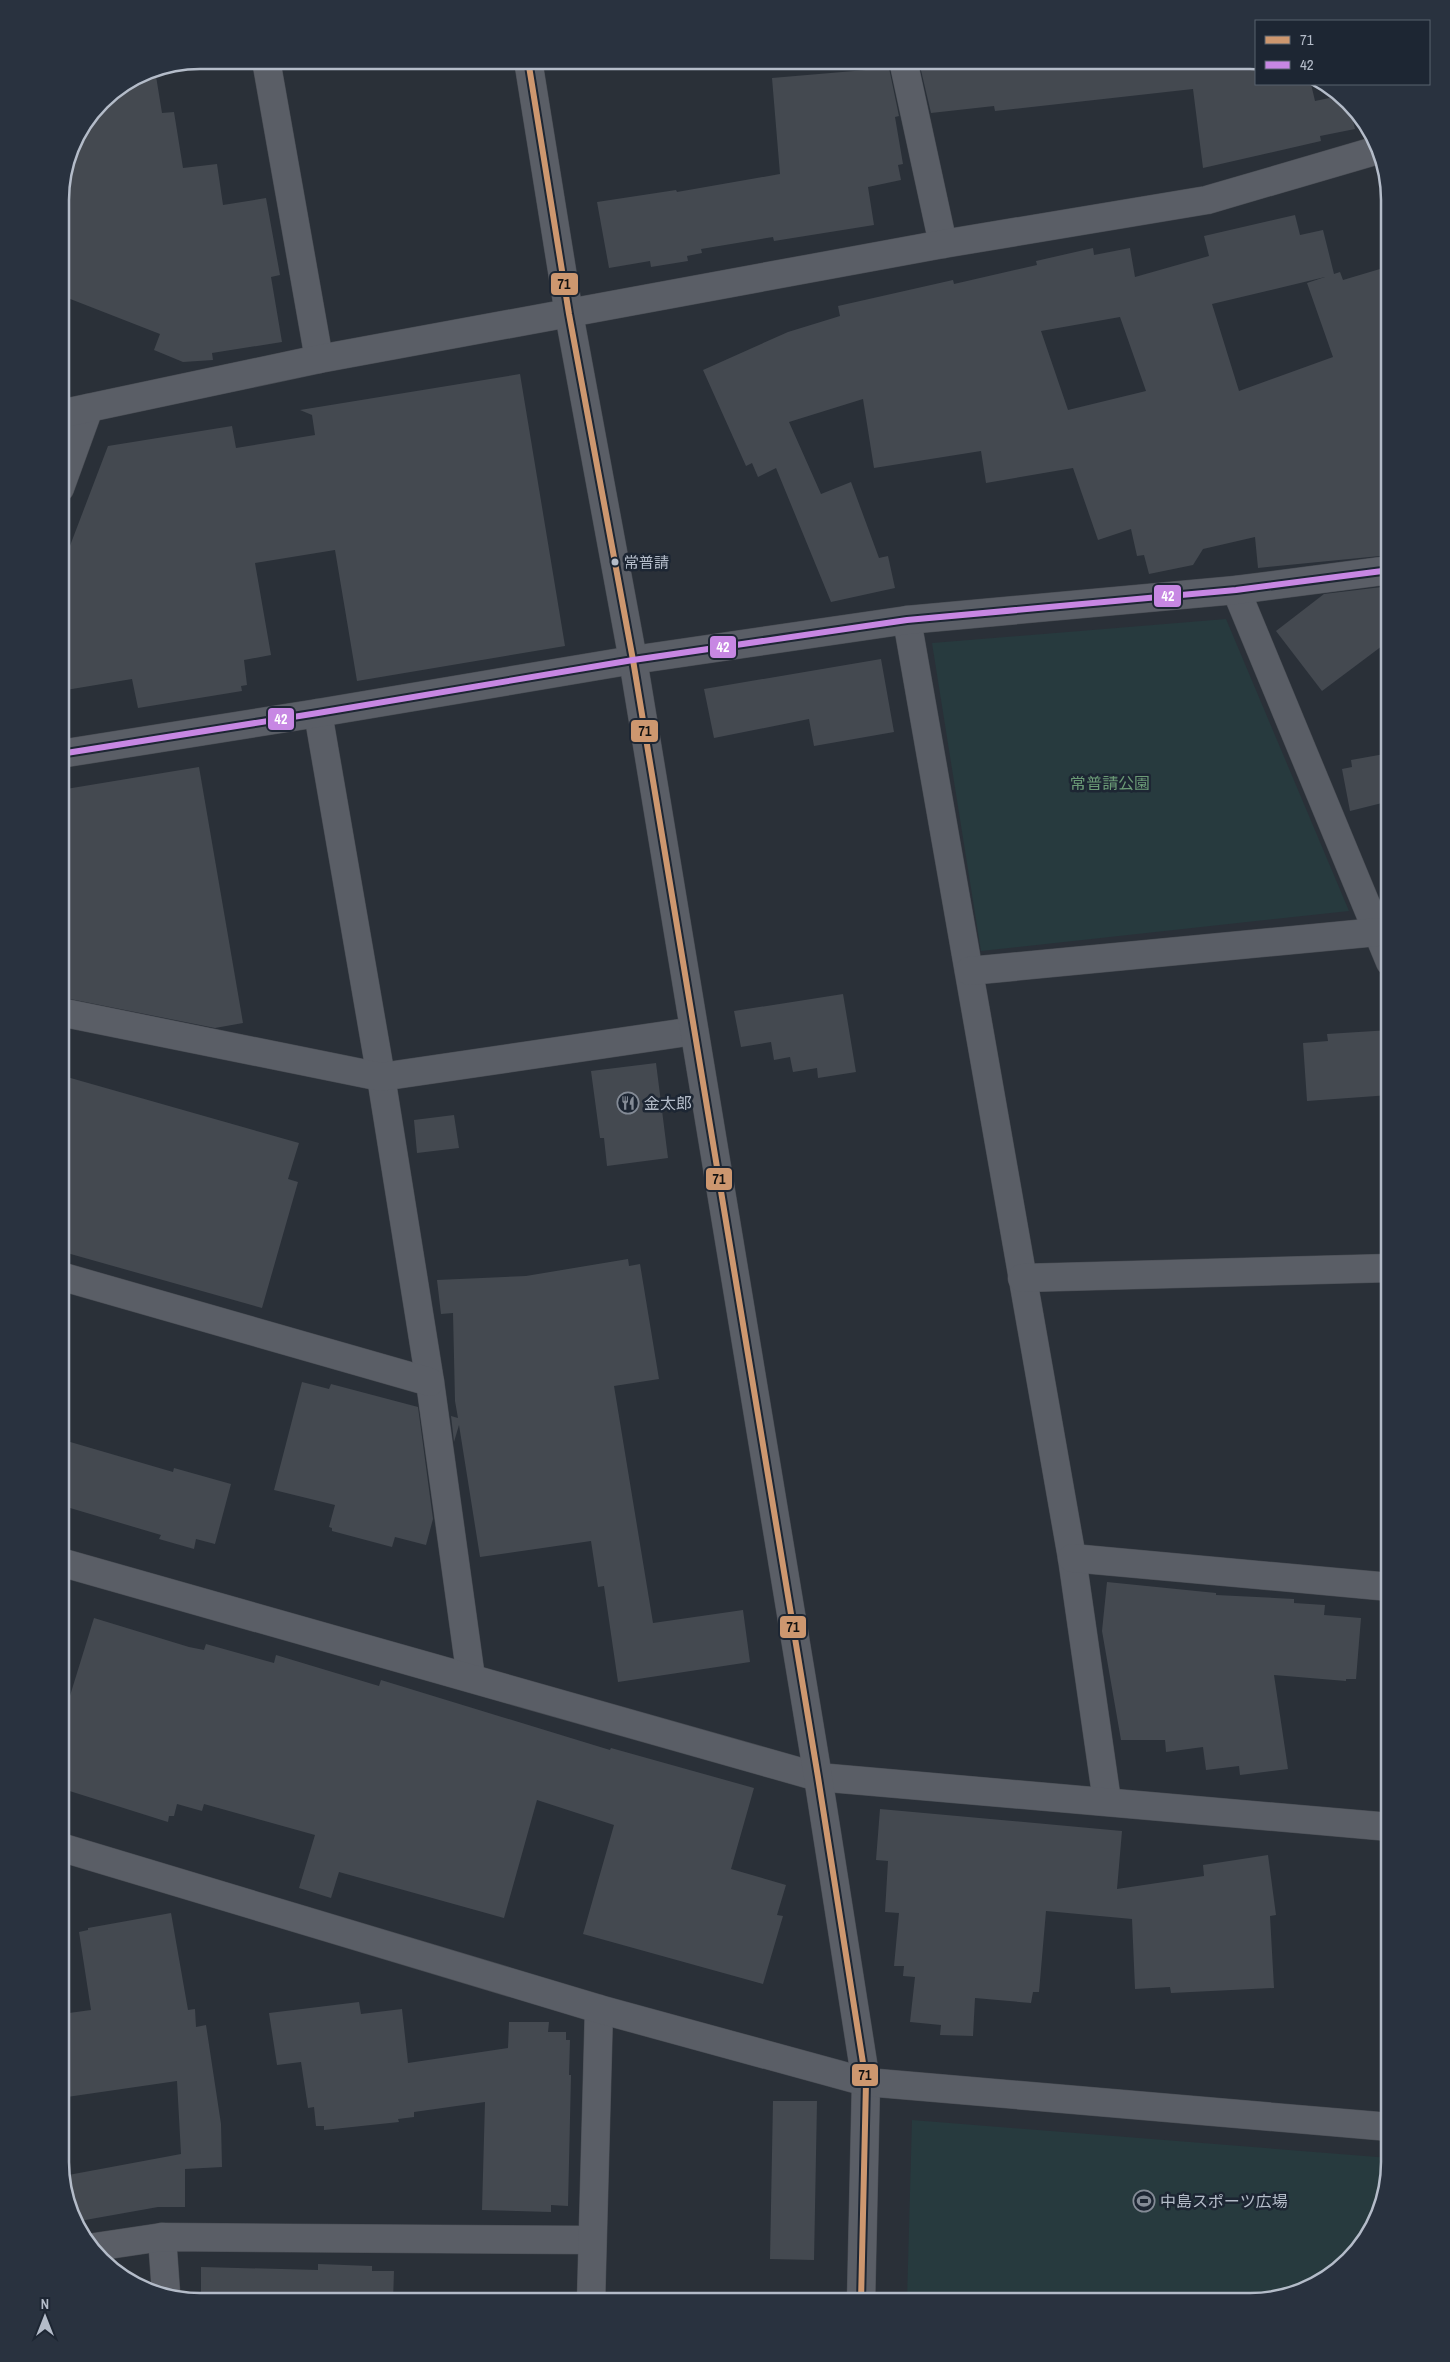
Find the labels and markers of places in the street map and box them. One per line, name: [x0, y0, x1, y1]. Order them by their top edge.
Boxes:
place label: 常普請: [624, 552, 669, 573]
marker: 常普請: [610, 557, 620, 567]
restaurant icon: 金太郎: [616, 1091, 640, 1115]
place label: 金太郎: [644, 1092, 692, 1114]
sports icon: 中島スポーツ広場: [1132, 2189, 1156, 2213]
place label: 中島スポーツ広場: [1160, 2190, 1288, 2212]

